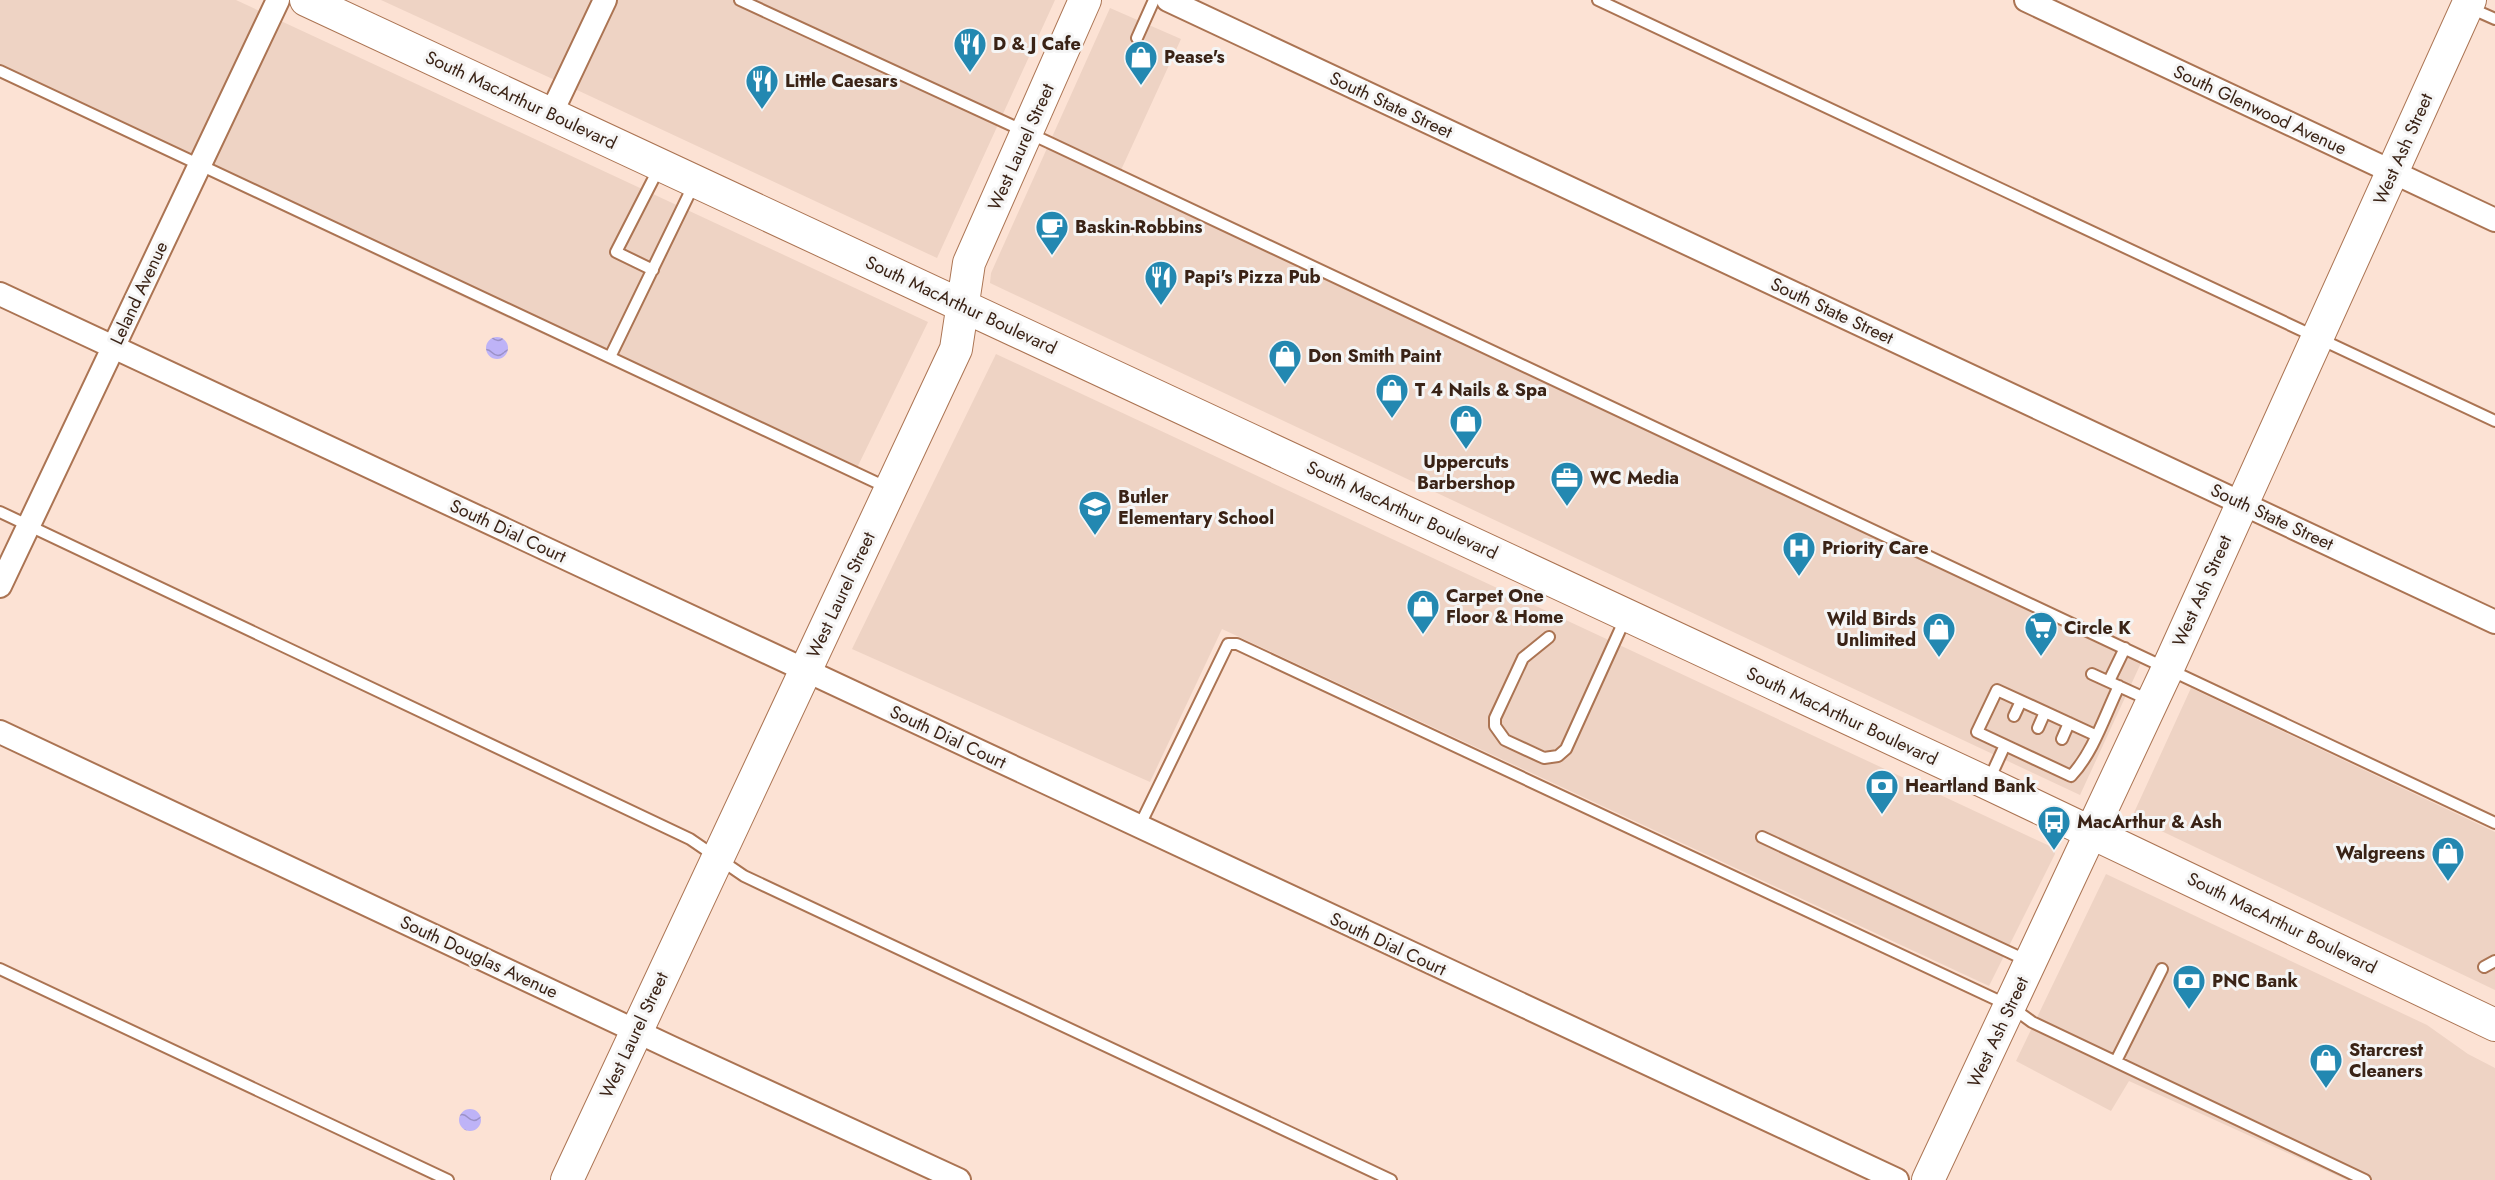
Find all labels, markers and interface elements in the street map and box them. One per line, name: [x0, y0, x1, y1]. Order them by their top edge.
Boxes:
restaurant icon: D & J Cafe: [952, 26, 988, 73]
place label: D & J Cafe: [993, 31, 1081, 57]
shop icon: Pease's: [1123, 39, 1159, 86]
street label: South MacArthur Boulevard: [421, 44, 621, 156]
place label: Pease's: [1164, 44, 1225, 70]
street label: South Glenwood Avenue: [2169, 58, 2351, 162]
restaurant icon: Little Caesars: [744, 63, 780, 110]
street label: South State Street: [1325, 65, 1457, 145]
place label: Little Caesars: [785, 68, 898, 94]
street label: West Laurel Street: [981, 79, 1061, 215]
street label: West Ash Street: [2367, 88, 2439, 209]
cafe icon: Baskin-Robbins: [1034, 209, 1070, 256]
place label: Baskin-Robbins: [1075, 214, 1203, 240]
street label: Leland Avenue: [104, 237, 174, 349]
street label: South MacArthur Boulevard: [861, 249, 1061, 361]
restaurant icon: Papi's Pizza Pub: [1143, 259, 1179, 306]
place label: Papi's Pizza Pub: [1184, 264, 1321, 290]
street label: South State Street: [1766, 271, 1898, 351]
shop icon: Don Smith Paint: [1267, 338, 1303, 385]
place label: Don Smith Paint: [1308, 343, 1442, 369]
shop icon: T 4 Nails & Spa: [1374, 372, 1410, 419]
place label: T 4 Nails & Spa: [1415, 377, 1547, 403]
shop icon: Uppercuts Barbershop: [1448, 403, 1484, 450]
place label: Uppercuts Barbershop: [1417, 449, 1515, 496]
street label: South MacArthur Boulevard: [1302, 454, 1502, 566]
office icon: WC Media: [1549, 460, 1585, 507]
place label: WC Media: [1590, 465, 1679, 491]
street label: South State Street: [2206, 477, 2338, 557]
place label: Butler Elementary School: [1118, 484, 1274, 531]
school or university icon: Butler Elementary School: [1077, 489, 1113, 536]
street label: South Dial Court: [446, 493, 571, 570]
street label: West Laurel Street: [800, 527, 882, 662]
hospital icon: Priority Care: [1781, 530, 1817, 577]
street label: West Ash Street: [2166, 530, 2238, 651]
place label: Priority Care: [1822, 535, 1928, 561]
place label: Carpet One Floor & Home: [1446, 583, 1564, 630]
shop icon: Carpet One Floor & Home: [1405, 588, 1441, 635]
place label: Wild Birds Unlimited: [1827, 606, 1916, 653]
supermarket icon: Circle K: [2023, 610, 2059, 657]
shop icon: Wild Birds Unlimited: [1921, 611, 1957, 658]
place label: Circle K: [2064, 615, 2131, 641]
street label: South MacArthur Boulevard: [1742, 660, 1942, 772]
street label: South Dial Court: [886, 699, 1011, 776]
bank icon: Heartland Bank: [1864, 768, 1900, 815]
place label: Heartland Bank: [1905, 773, 2037, 799]
bus stop icon: MacArthur & Ash: [2036, 804, 2072, 851]
place label: MacArthur & Ash: [2077, 809, 2222, 835]
shop icon: Walgreens: [2430, 835, 2466, 882]
place label: Walgreens: [2336, 840, 2425, 866]
street label: South MacArthur Boulevard: [2183, 866, 2381, 980]
street label: South Dial Court: [1326, 906, 1451, 983]
street label: South Douglas Avenue: [396, 909, 562, 1005]
bank icon: PNC Bank: [2171, 963, 2207, 1010]
street label: West Laurel Street: [593, 967, 675, 1102]
place label: PNC Bank: [2212, 968, 2299, 994]
street label: West Ash Street: [1961, 972, 2035, 1092]
place label: Starcrest Cleaners: [2349, 1037, 2423, 1084]
shop icon: Starcrest Cleaners: [2308, 1042, 2344, 1089]

